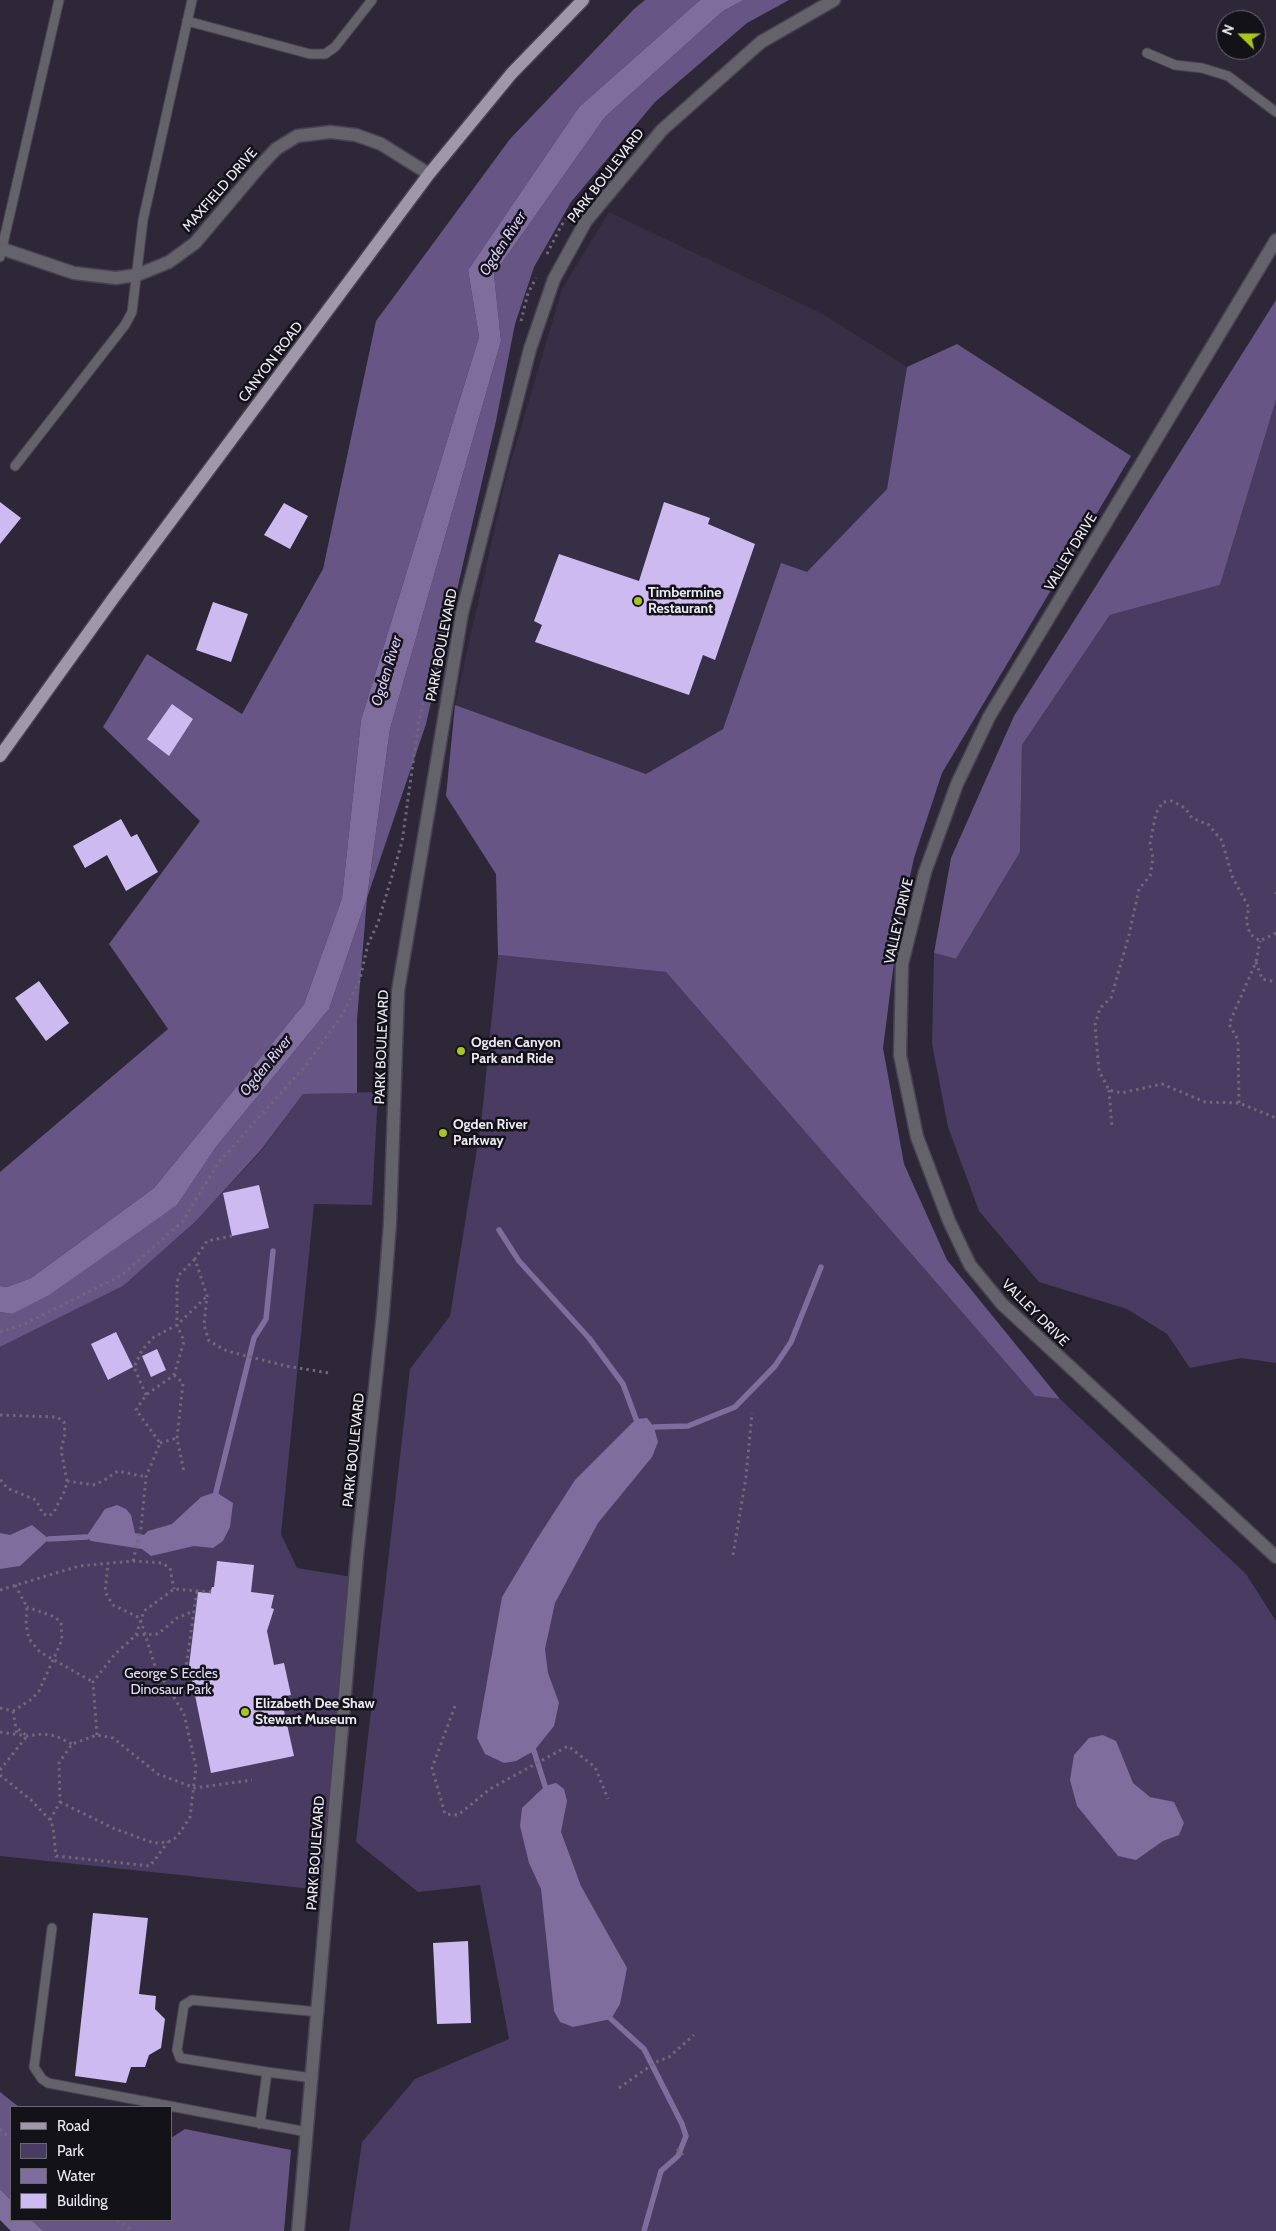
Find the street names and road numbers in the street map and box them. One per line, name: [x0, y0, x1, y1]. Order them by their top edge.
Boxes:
street label: PARK BOULEVARD: [564, 126, 648, 226]
street label: MAXFIELD DRIVE: [179, 145, 261, 235]
street label: CANYON ROAD: [235, 318, 307, 406]
street label: VALLEY DRIVE: [1041, 510, 1101, 594]
street label: PARK BOULEVARD: [423, 587, 461, 703]
street label: VALLEY DRIVE: [881, 876, 917, 966]
street label: PARK BOULEVARD: [372, 989, 392, 1105]
street label: VALLEY DRIVE: [998, 1276, 1072, 1350]
street label: PARK BOULEVARD: [340, 1392, 368, 1508]
street label: PARK BOULEVARD: [304, 1795, 328, 1911]

